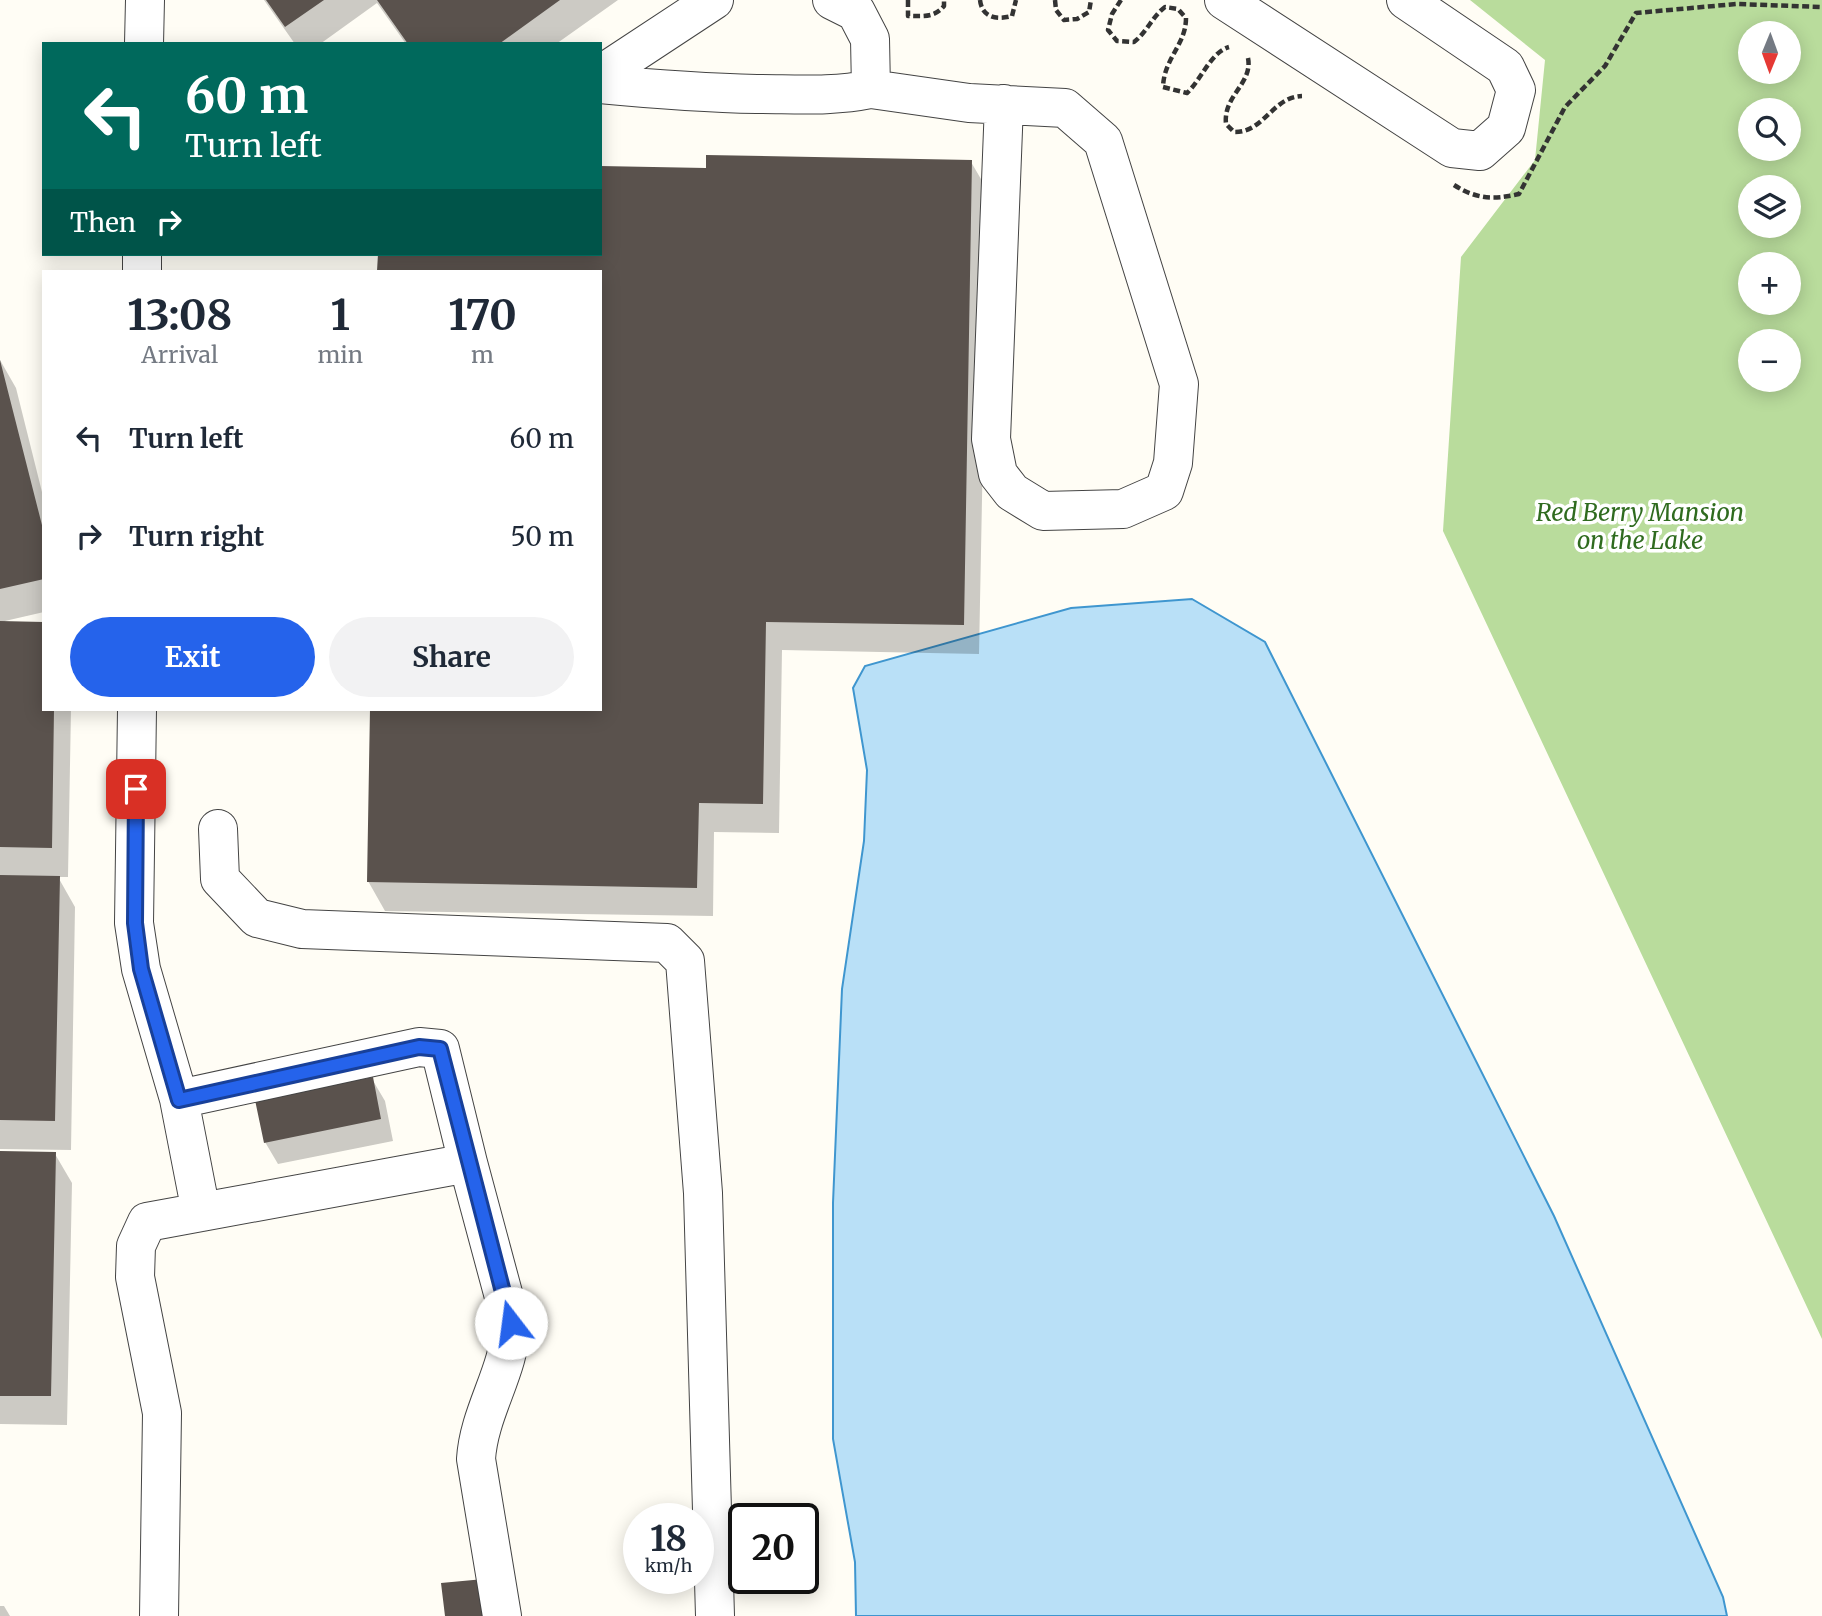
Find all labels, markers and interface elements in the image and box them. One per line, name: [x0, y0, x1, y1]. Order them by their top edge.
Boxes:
north arrow: [1738, 21, 1801, 84]
map controls: [1738, 21, 1801, 392]
text: 60 m: [185, 65, 308, 126]
icon: left: [70, 70, 161, 161]
button: search: [1738, 98, 1801, 161]
text: Turn left: [185, 126, 322, 166]
button: layers: [1738, 175, 1801, 238]
icon: right: [150, 203, 188, 241]
text: Then: [70, 206, 136, 239]
button: +: [1738, 252, 1801, 315]
text: 13:08: [127, 289, 232, 341]
text: 1: [331, 289, 350, 341]
text: 170: [448, 289, 517, 341]
button: −: [1738, 329, 1801, 392]
text: Arrival: [141, 340, 218, 369]
text: min: [318, 340, 363, 369]
text: m: [471, 340, 494, 369]
icon: left: [70, 419, 108, 457]
text: Turn left: [129, 422, 243, 455]
text: 60 m: [510, 422, 574, 455]
park label: Red Berry Mansion on the Lake: [1536, 497, 1744, 556]
icon: right: [70, 517, 108, 555]
text: Turn right: [129, 520, 264, 553]
text: 50 m: [510, 520, 574, 553]
button: Exit: [70, 617, 315, 697]
button: Share: [329, 617, 574, 697]
pin: [106, 759, 166, 819]
icon: arrive: [117, 770, 155, 808]
position arrow: [474, 1286, 548, 1360]
speed limit sign: 20: [728, 1503, 819, 1594]
text: 18: [650, 1517, 687, 1561]
text: km/h: [645, 1554, 692, 1577]

